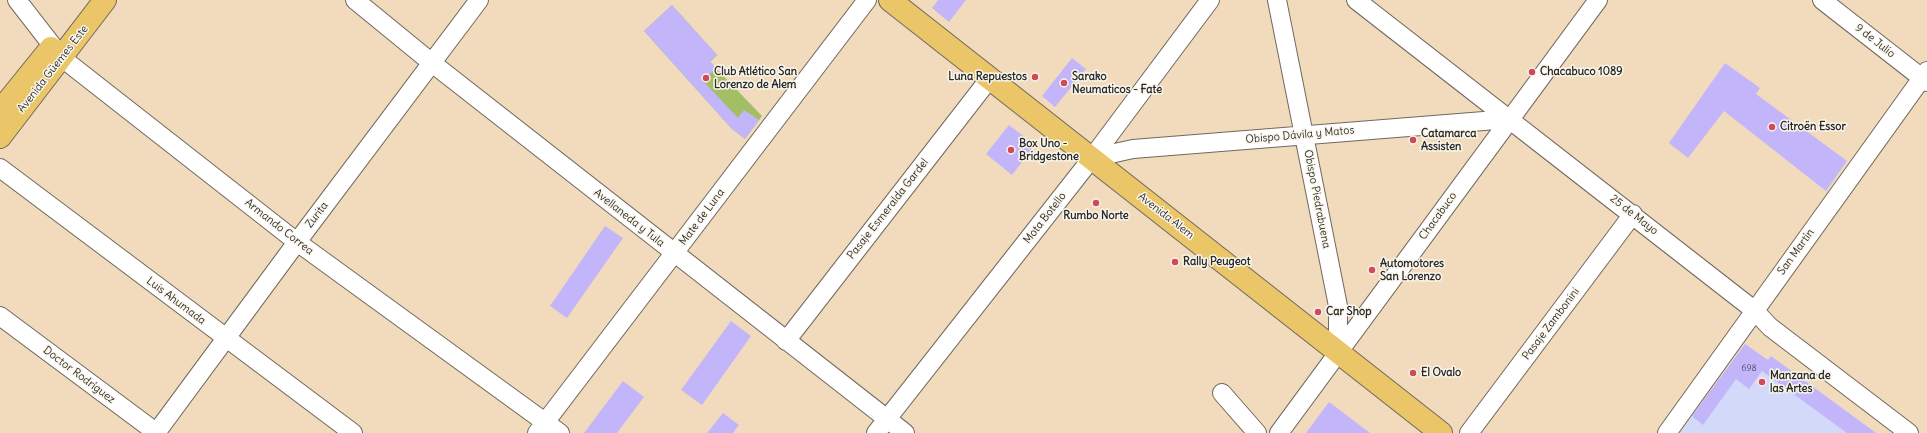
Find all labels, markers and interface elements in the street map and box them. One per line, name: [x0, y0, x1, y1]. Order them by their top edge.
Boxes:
street label: 9 de Julio: [1852, 21, 1898, 61]
street label: Avenida Güemes Este: [15, 23, 91, 115]
place label: Club Atlético San Lorenzo de Alem: [714, 65, 797, 91]
place label: Chacabuco 1089: [1540, 65, 1623, 79]
marker: Chacabuco 1089: [1527, 67, 1537, 77]
place label: Luna Repuestos: [948, 70, 1027, 84]
place label: Sarako Neumaticos - Fate: [1072, 70, 1162, 96]
marker: Luna Repuestos: [1030, 72, 1040, 82]
marker: Club Atlético San Lorenzo de Alem: [701, 73, 711, 83]
marker: Sarako Neumaticos - Fate: [1059, 78, 1069, 88]
place label: Citroën Essor: [1780, 120, 1846, 134]
marker: Citroën Essor: [1767, 122, 1777, 132]
street label: Obispo Dávila y Matos: [1245, 124, 1355, 146]
place label: Catamarca Assisten: [1421, 127, 1477, 153]
marker: Catamarca Assisten: [1408, 135, 1418, 145]
place label: Box Uno - Bridgestone: [1019, 137, 1079, 163]
marker: Box Uno - Bridgestone: [1006, 145, 1016, 155]
street label: Obispo Piedrabuena: [1301, 149, 1333, 249]
street label: Pasaje Esmeralda Gardel: [845, 156, 931, 262]
street label: Avellaneda y Tula: [591, 186, 667, 250]
street label: Mate de Luna: [677, 186, 727, 248]
street label: Mota Botello: [1021, 190, 1069, 246]
street label: Avenida Alem: [1135, 190, 1197, 242]
street label: Chacabuco: [1416, 190, 1460, 242]
street label: 25 de Mayo: [1607, 192, 1661, 238]
street label: Armando Correa: [242, 196, 316, 258]
marker: Rumbo Norte: [1091, 198, 1101, 208]
street label: Zurita: [303, 199, 331, 231]
place label: Rumbo Norte: [1063, 209, 1129, 223]
street label: San Martín: [1775, 226, 1817, 278]
place label: Rally Peugeot: [1183, 255, 1250, 269]
marker: Rally Peugeot: [1170, 257, 1180, 267]
place label: Automotores San Lorenzo: [1380, 257, 1444, 283]
marker: Automotores San Lorenzo: [1367, 265, 1377, 275]
street label: Luis Ahumada: [144, 274, 208, 328]
street label: Pasaje Zambonini: [1520, 285, 1582, 363]
place label: Car Shop: [1326, 305, 1371, 319]
marker: Car Shop: [1313, 307, 1323, 317]
street label: Doctor Rodríguez: [40, 344, 118, 406]
house number: 698: [1741, 363, 1757, 373]
place label: El Ovalo: [1421, 366, 1461, 380]
marker: El Ovalo: [1408, 368, 1418, 378]
place label: Manzana de las Artes: [1770, 369, 1831, 395]
marker: Manzana de las Artes: [1757, 377, 1767, 387]

